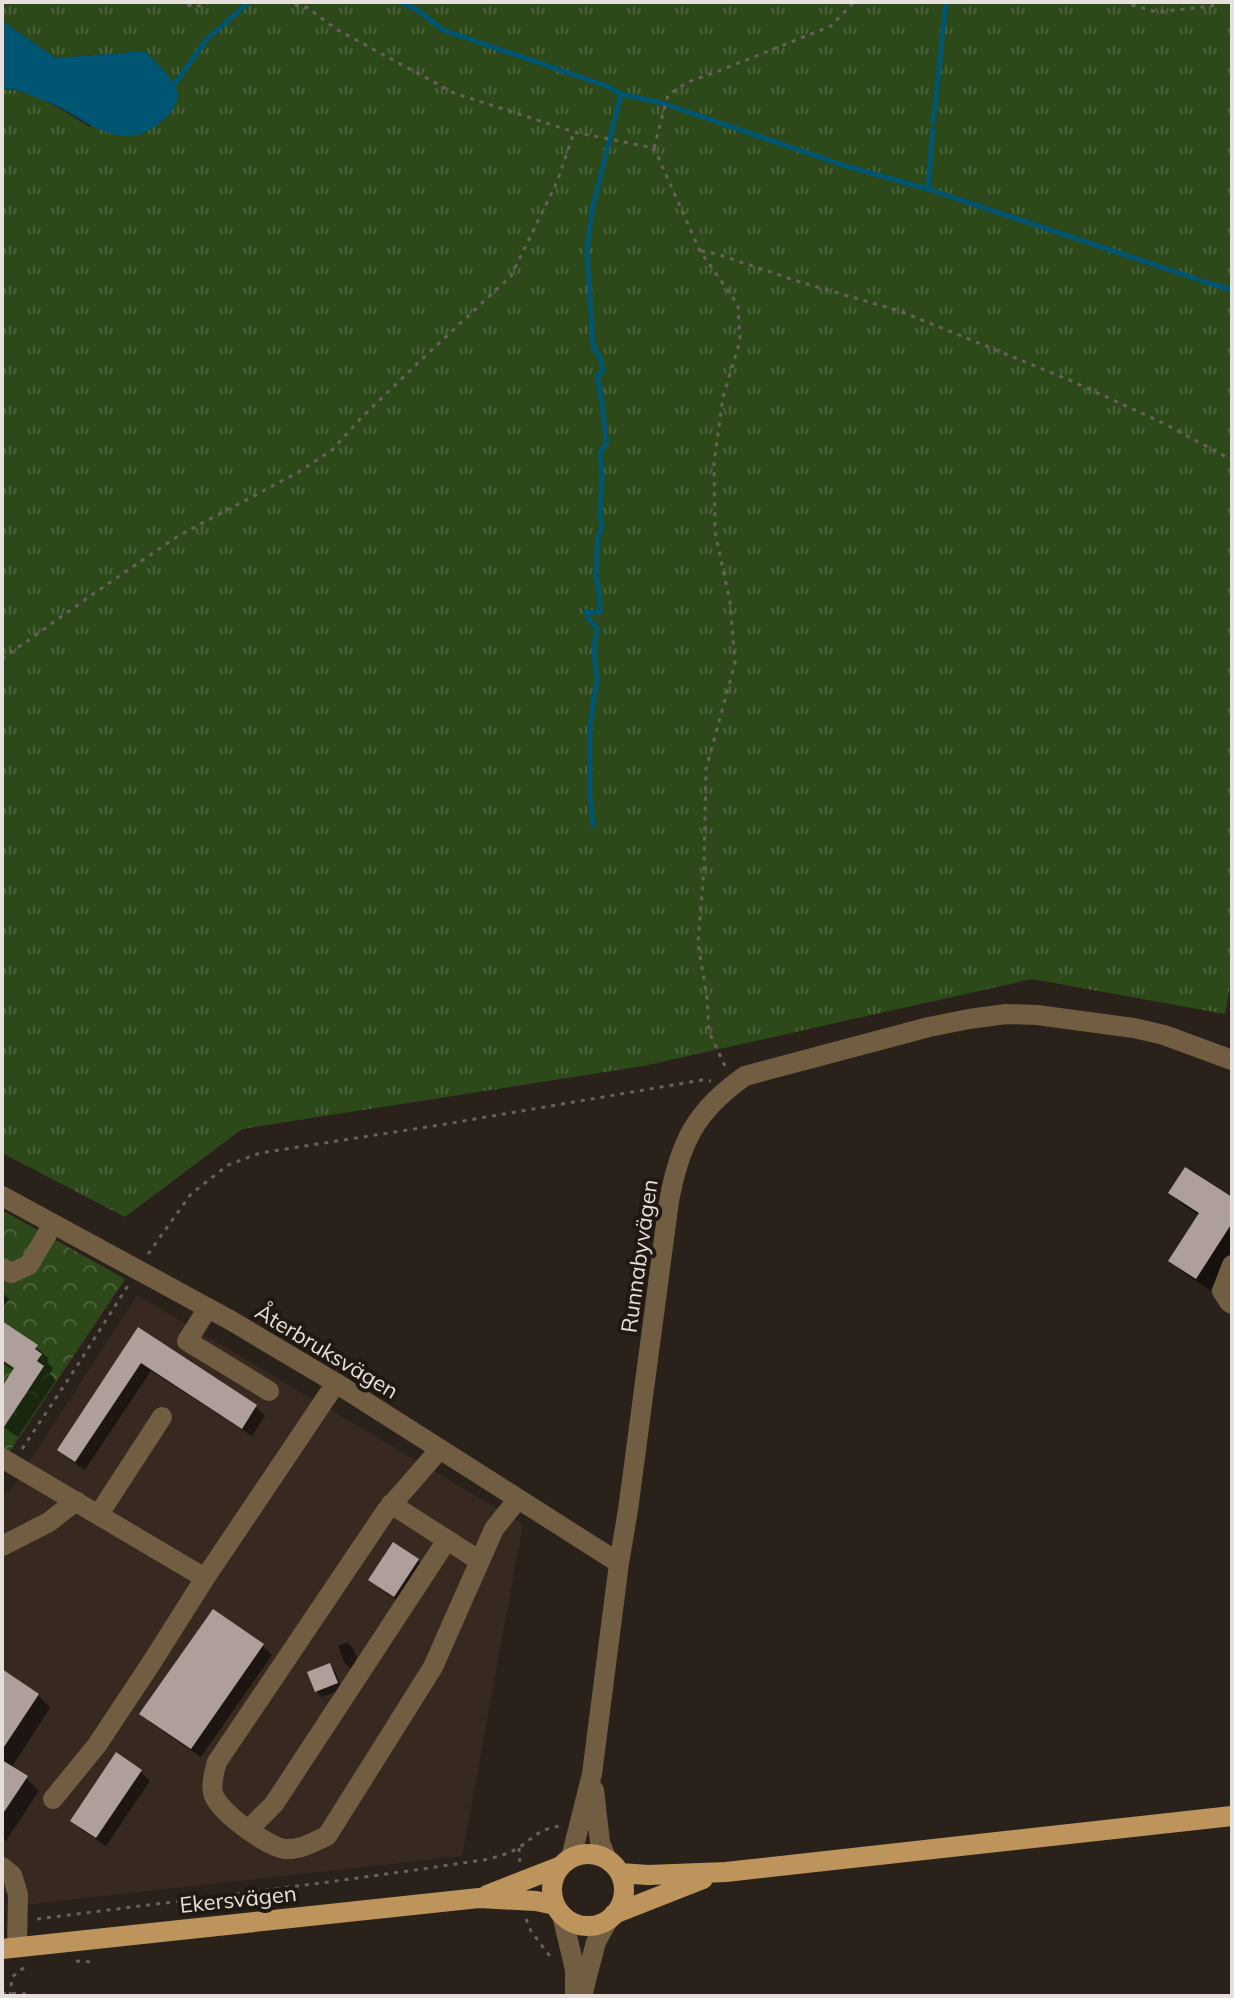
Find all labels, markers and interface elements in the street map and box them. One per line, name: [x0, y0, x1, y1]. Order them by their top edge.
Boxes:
street label: Runnabyvägen: [614, 1177, 664, 1335]
street label: Återbruksvägen: [250, 1297, 404, 1405]
street label: Ekersvägen: [178, 1879, 298, 1919]

